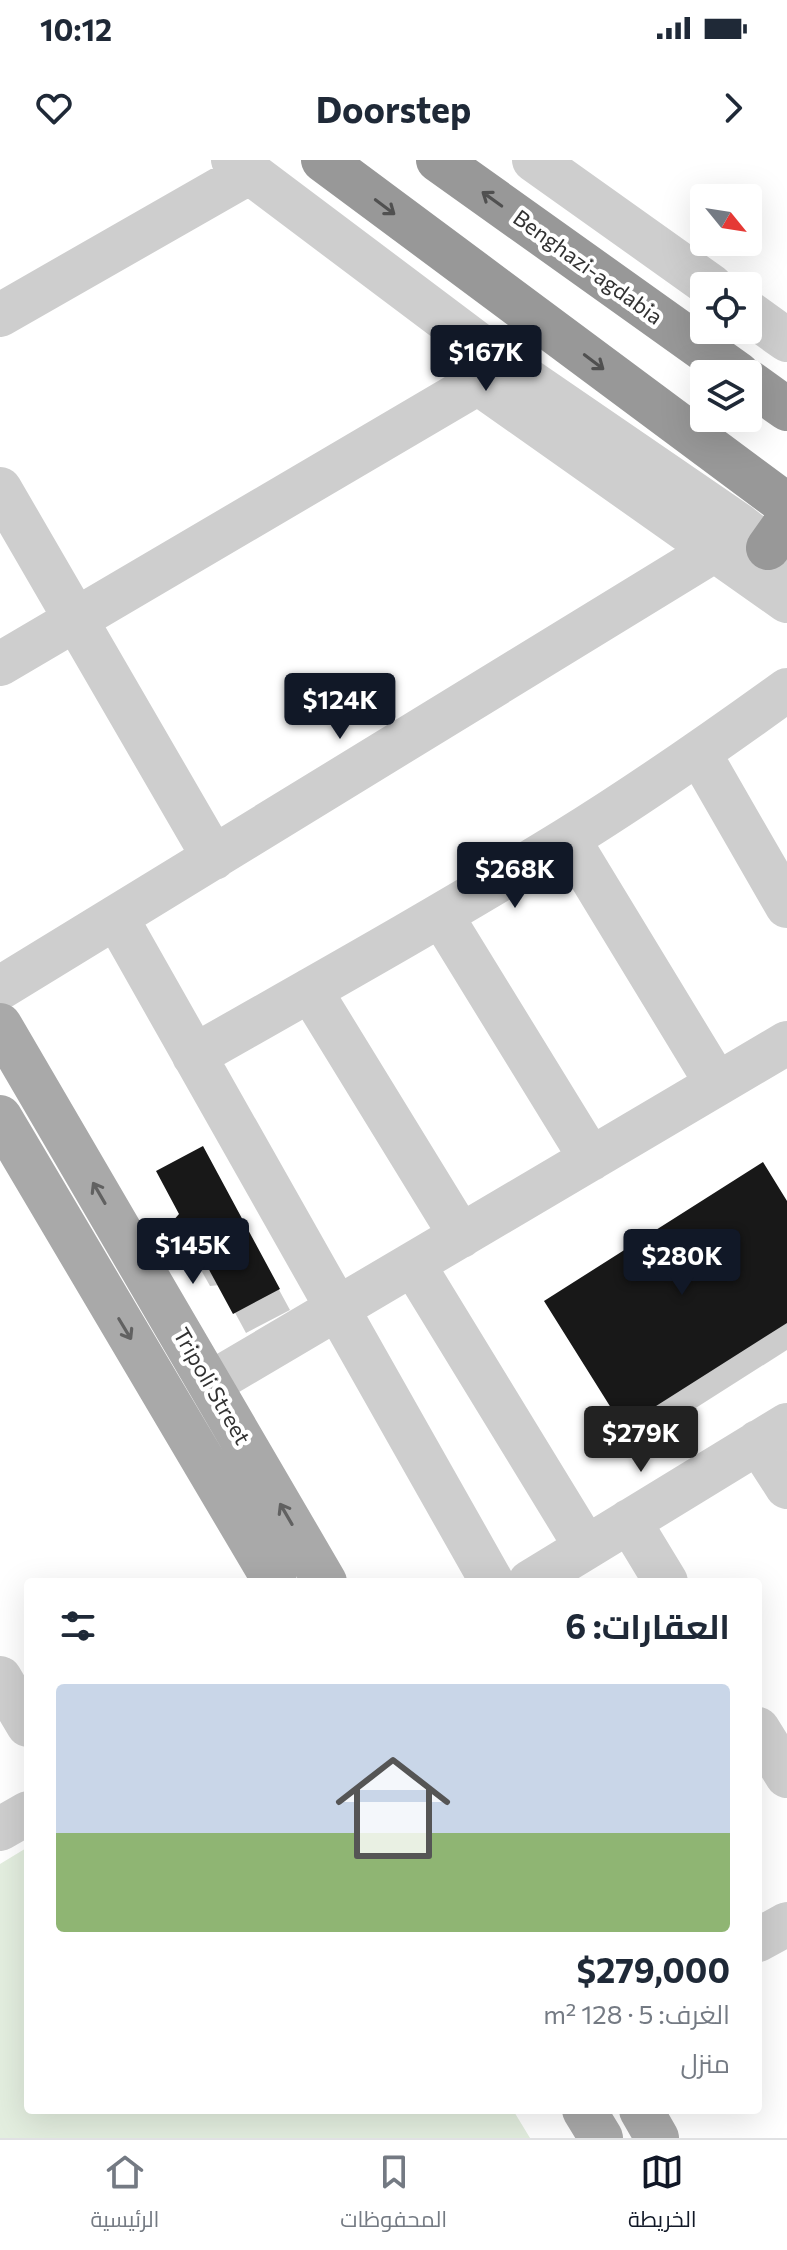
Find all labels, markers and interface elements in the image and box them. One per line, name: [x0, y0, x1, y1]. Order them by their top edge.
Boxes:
text: 10:12: [40, 10, 112, 47]
icon: heart: [32, 86, 76, 130]
text: Doorstep: [316, 86, 471, 130]
icon: forward: [711, 86, 755, 130]
north arrow: [690, 184, 762, 256]
map controls: [690, 184, 762, 432]
one-way arrow: [482, 190, 503, 207]
one-way arrow: [374, 198, 396, 215]
street label: Benghazi-agdabia: [508, 203, 668, 330]
button: locate: [690, 272, 762, 344]
pin: $167K: [430, 325, 542, 393]
text: $167K: [449, 335, 523, 366]
one-way arrow: [583, 353, 604, 370]
button: layers: [690, 360, 762, 432]
pin: $124K: [284, 673, 396, 741]
text: $124K: [302, 683, 378, 714]
pin: $268K: [459, 842, 571, 910]
text: $268K: [475, 852, 555, 883]
one-way arrow: [91, 1182, 107, 1205]
pin: $145K: [137, 1218, 249, 1286]
text: $145K: [155, 1228, 231, 1259]
pin: $280K: [626, 1229, 738, 1297]
text: $280K: [641, 1239, 723, 1270]
one-way arrow: [117, 1317, 133, 1340]
street label: Tripoli Street: [168, 1322, 257, 1449]
pin: $279K: [585, 1406, 697, 1474]
text: $279K: [602, 1416, 680, 1447]
one-way arrow: [278, 1503, 293, 1527]
icon: filters: [56, 1604, 100, 1648]
text: العقارات: 6: [565, 1604, 730, 1646]
icon: home: [321, 1736, 465, 1880]
text: $279,000: [577, 1948, 730, 1990]
text: الغرف: 5 · 128 m²: [543, 1998, 730, 2029]
text: منزل: [681, 2047, 730, 2078]
tab: الرئيسية: [90, 2150, 159, 2240]
tab: المحفوظات: [340, 2150, 447, 2240]
tab: الخريطة: [628, 2150, 697, 2240]

